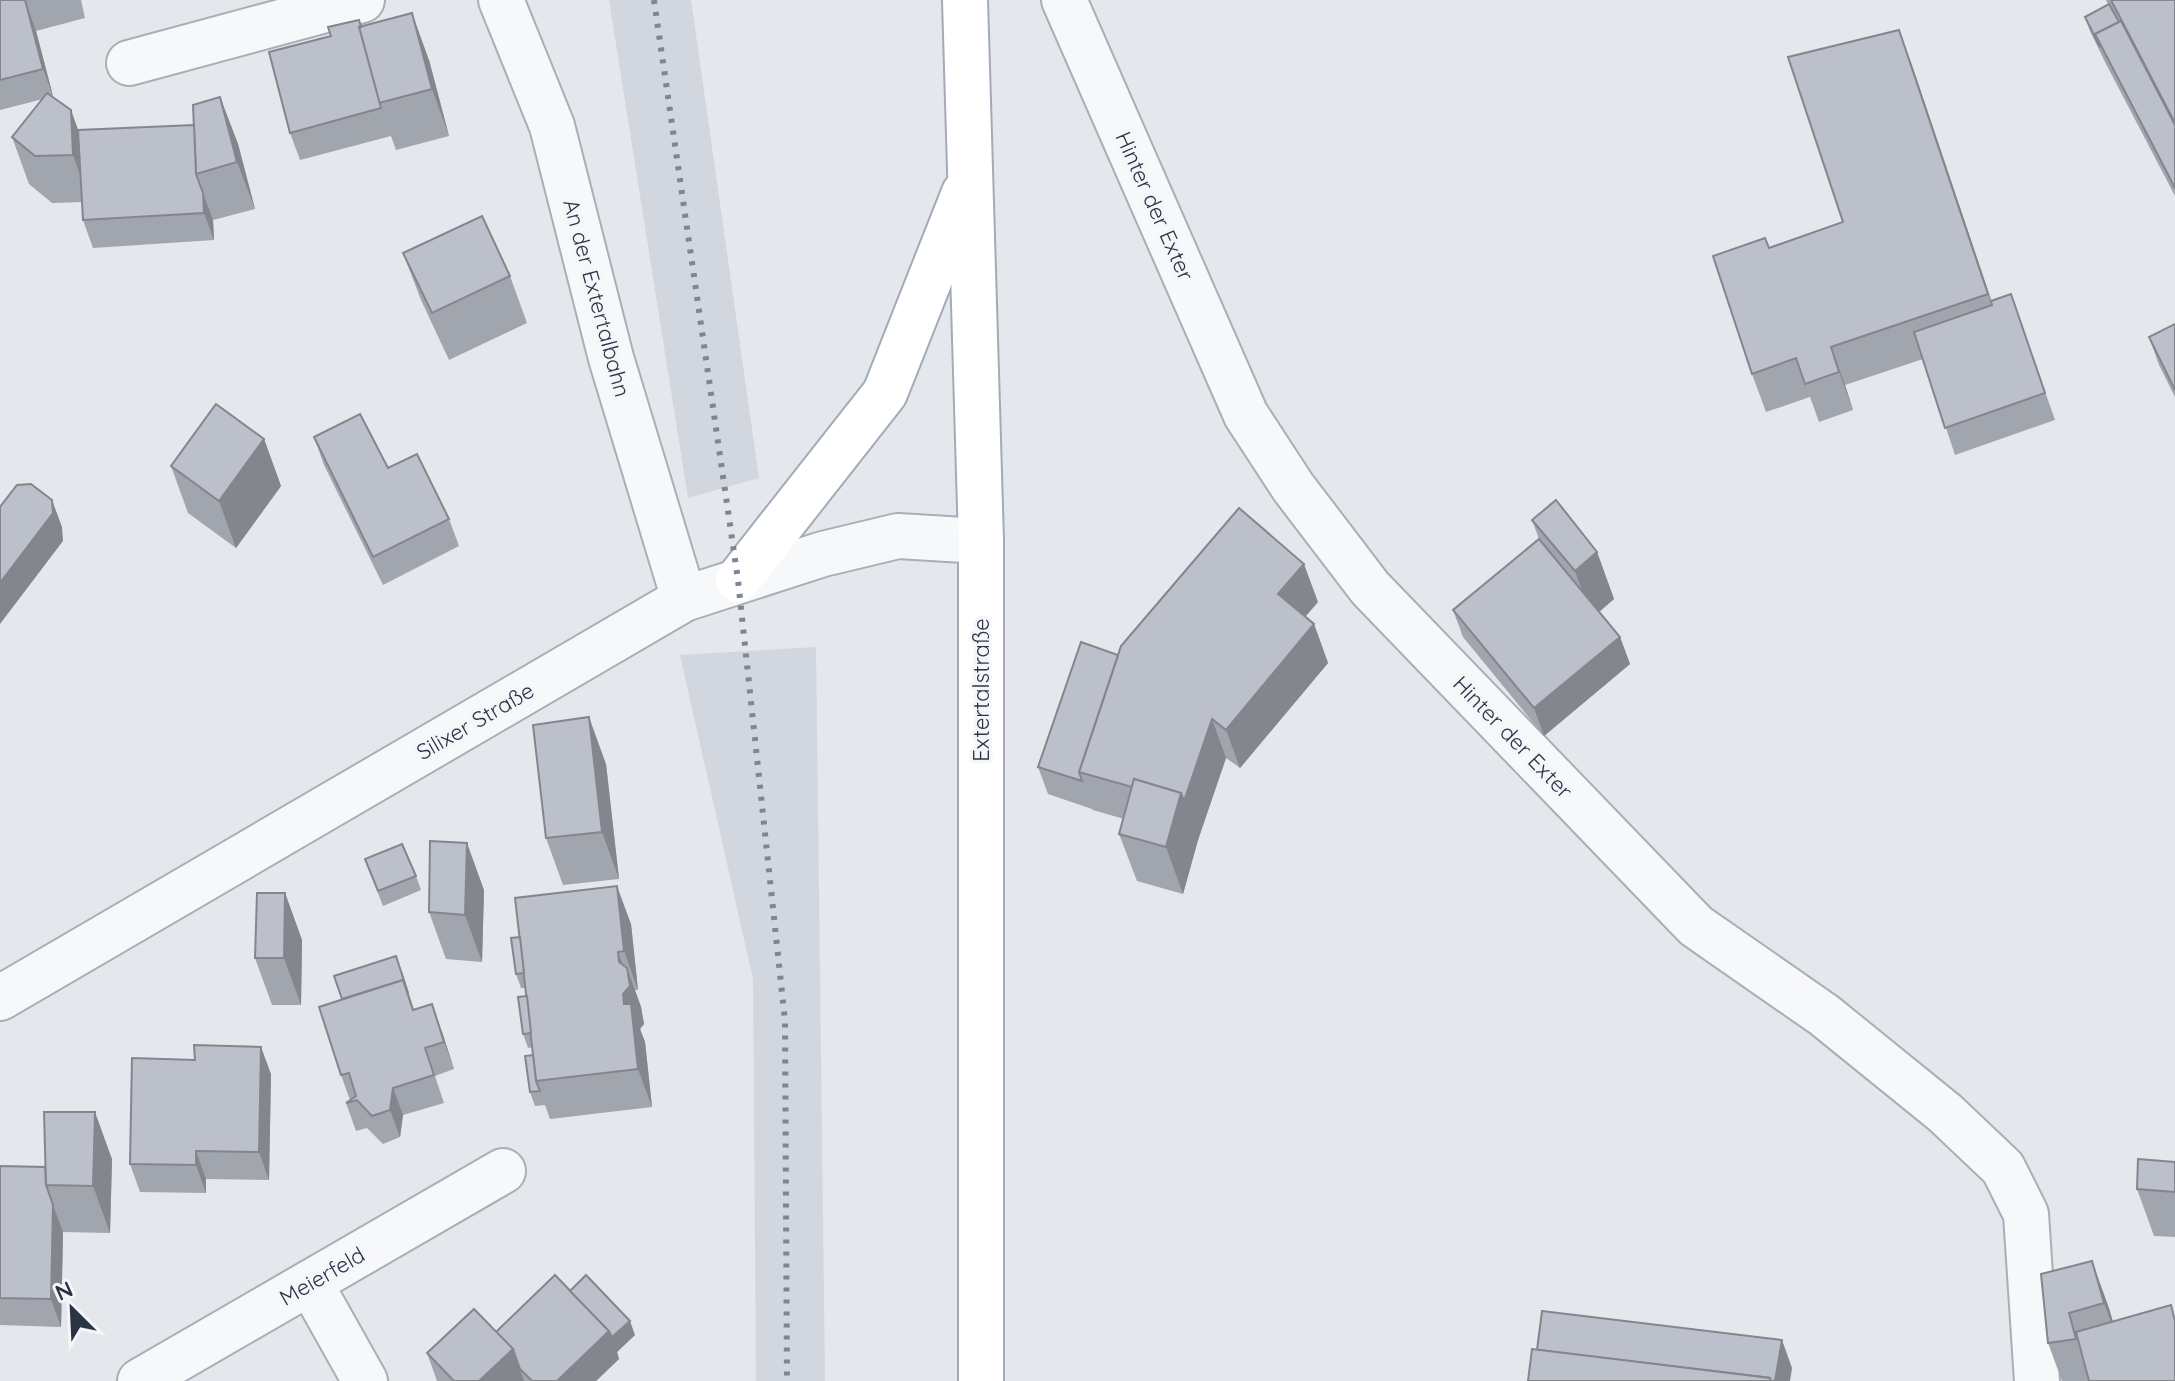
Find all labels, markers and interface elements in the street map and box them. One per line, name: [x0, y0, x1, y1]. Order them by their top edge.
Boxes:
street label: Hinter der Exter: [1110, 127, 1201, 285]
street label: An der Extertalbahn: [557, 196, 637, 400]
street label: Extertalstraße: [967, 618, 995, 762]
street label: Hinter der Exter: [1447, 670, 1579, 805]
street label: Silixer Straße: [411, 676, 539, 766]
street label: Meierfeld: [274, 1240, 370, 1312]
north arrow: [32, 1269, 112, 1349]
text: N: [51, 1275, 77, 1307]

